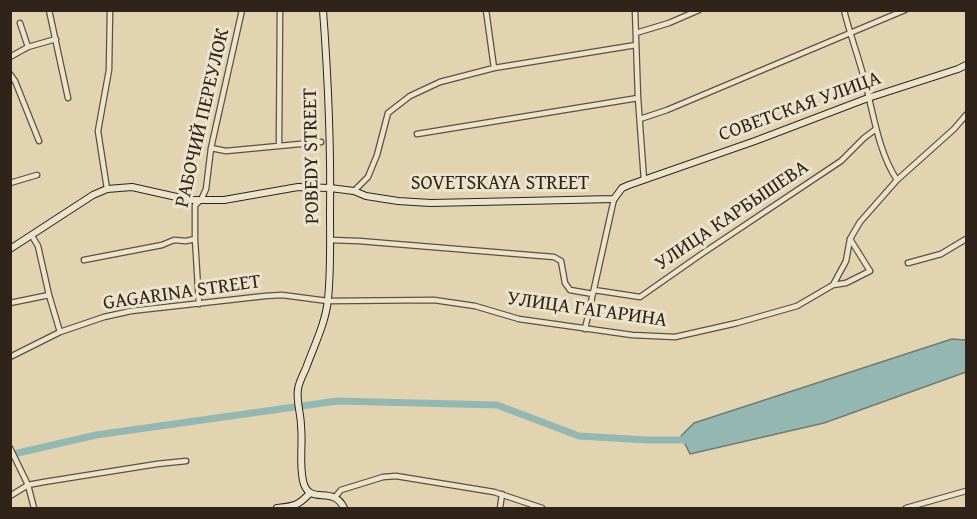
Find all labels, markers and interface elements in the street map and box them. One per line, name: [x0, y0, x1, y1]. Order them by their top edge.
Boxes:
street label: РАБОЧИЙ ПЕРЕУЛОК: [171, 26, 235, 210]
street label: СОВЕТСКАЯ УЛИЦА: [716, 67, 884, 147]
street label: POBEDY STREET: [299, 88, 325, 224]
street label: УЛИЦА КАРБЫШЕВА: [651, 156, 813, 276]
street label: SOVETSKAYA STREET: [411, 172, 589, 196]
street label: GAGARINA STREET: [102, 270, 262, 316]
street label: УЛИЦА ГАГАРИНА: [506, 287, 668, 333]

